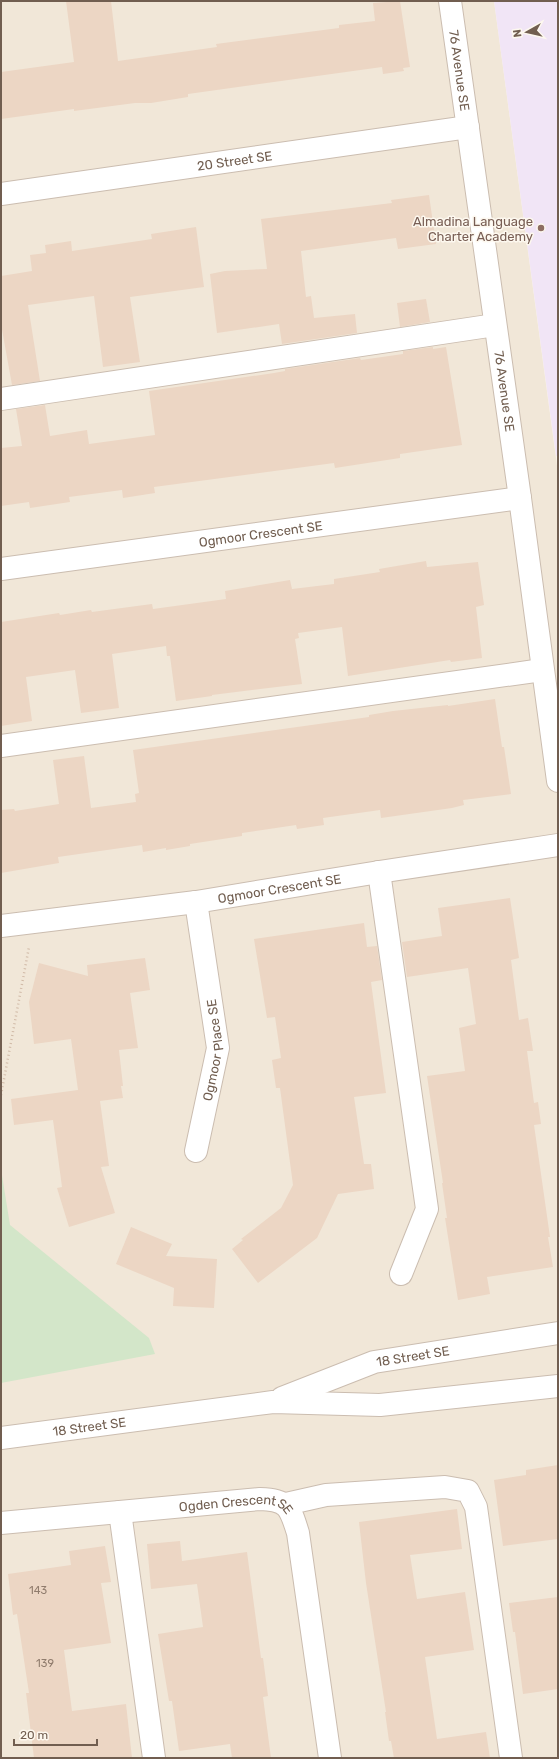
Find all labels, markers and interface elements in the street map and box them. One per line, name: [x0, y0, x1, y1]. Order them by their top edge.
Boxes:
north arrow: [507, 12, 547, 52]
text: N: [511, 28, 525, 38]
street label: 76 Avenue SE: [446, 29, 472, 112]
street label: 20 Street SE: [196, 148, 273, 174]
place label: Almadina Language Charter Academy: [413, 214, 533, 244]
marker: Almadina Language Charter Academy: [536, 223, 546, 233]
street label: 76 Avenue SE: [491, 350, 518, 433]
street label: Ogmoor Crescent SE: [198, 518, 324, 550]
street label: Ogmoor Crescent SE: [217, 871, 342, 906]
street label: Ogmoor Place SE: [200, 998, 226, 1102]
street label: 18 Street SE: [375, 1343, 451, 1370]
street label: 18 Street SE: [52, 1415, 127, 1439]
street label: Ogden Crescent SE: [178, 1492, 296, 1517]
house number: 143: [29, 1584, 47, 1597]
house number: 139: [36, 1657, 54, 1670]
scale bar: [14, 1721, 97, 1747]
text: 20 m: [20, 1728, 48, 1742]

